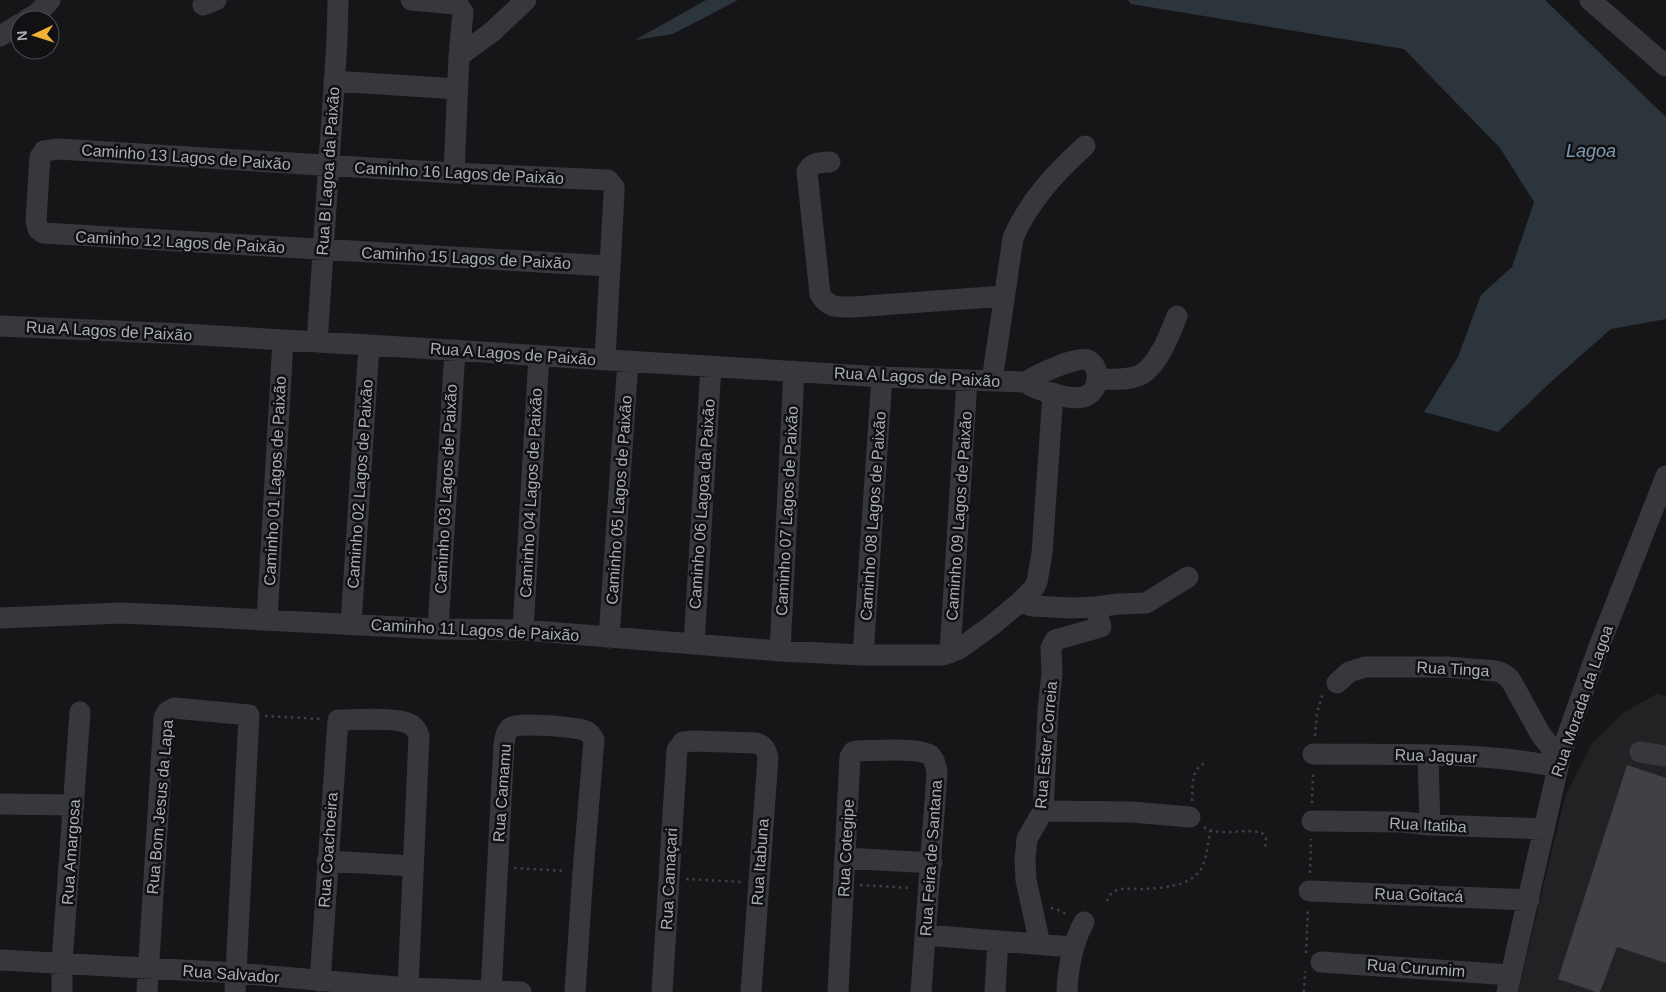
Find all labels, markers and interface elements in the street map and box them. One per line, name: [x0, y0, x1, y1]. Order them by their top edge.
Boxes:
north arrow: [10, 10, 60, 60]
text: N: [14, 30, 30, 42]
street label: Rua B Lagoa da Paixão: [314, 86, 342, 256]
street label: Caminho 13 Lagos de Paixão: [81, 141, 291, 173]
water label: Lagoa: [1566, 141, 1616, 161]
street label: Caminho 16 Lagos de Paixão: [354, 159, 564, 187]
street label: Caminho 12 Lagos de Paixão: [75, 228, 285, 256]
street label: Caminho 15 Lagos de Paixão: [361, 244, 571, 272]
street label: Rua A Lagos de Paixão: [25, 318, 193, 344]
street label: Rua A Lagos de Paixão: [429, 340, 597, 368]
street label: Rua A Lagos de Paixão: [833, 364, 1001, 390]
street label: Caminho 01 Lagos de Paixão: [261, 376, 289, 586]
street label: Caminho 02 Lagos de Paixão: [344, 379, 376, 589]
street label: Caminho 03 Lagos de Paixão: [432, 384, 460, 594]
street label: Caminho 04 Lagos de Paixão: [517, 388, 545, 598]
street label: Caminho 05 Lagos de Paixão: [603, 395, 635, 605]
street label: Caminho 06 Lagoa da Paixão: [686, 398, 718, 610]
street label: Caminho 07 Lagos de Paixão: [773, 406, 801, 616]
street label: Caminho 08 Lagos de Paixão: [857, 411, 889, 621]
street label: Caminho 09 Lagos de Paixão: [943, 411, 975, 621]
street label: Caminho 11 Lagos de Paixão: [370, 616, 580, 644]
street label: Rua Morada da Lagoa: [1548, 623, 1616, 779]
street label: Rua Tinga: [1416, 659, 1490, 679]
street label: Rua Ester Correia: [1032, 680, 1060, 810]
street label: Rua Bom Jesus da Lapa: [144, 719, 176, 895]
street label: Rua Camamu: [490, 743, 514, 843]
street label: Rua Jaguar: [1394, 746, 1478, 766]
street label: Rua Feira de Santana: [917, 779, 945, 937]
street label: Rua Coachoeira: [315, 792, 341, 908]
street label: Rua Amargosa: [59, 799, 83, 905]
street label: Rua Cotegipe: [835, 799, 857, 897]
street label: Rua Itatiba: [1389, 814, 1467, 836]
street label: Rua Itabuna: [748, 818, 772, 906]
street label: Rua Camaçari: [658, 827, 680, 931]
street label: Rua Goitacá: [1374, 885, 1464, 905]
street label: Rua Curumim: [1366, 956, 1466, 980]
street label: Rua Salvador: [182, 962, 281, 986]

